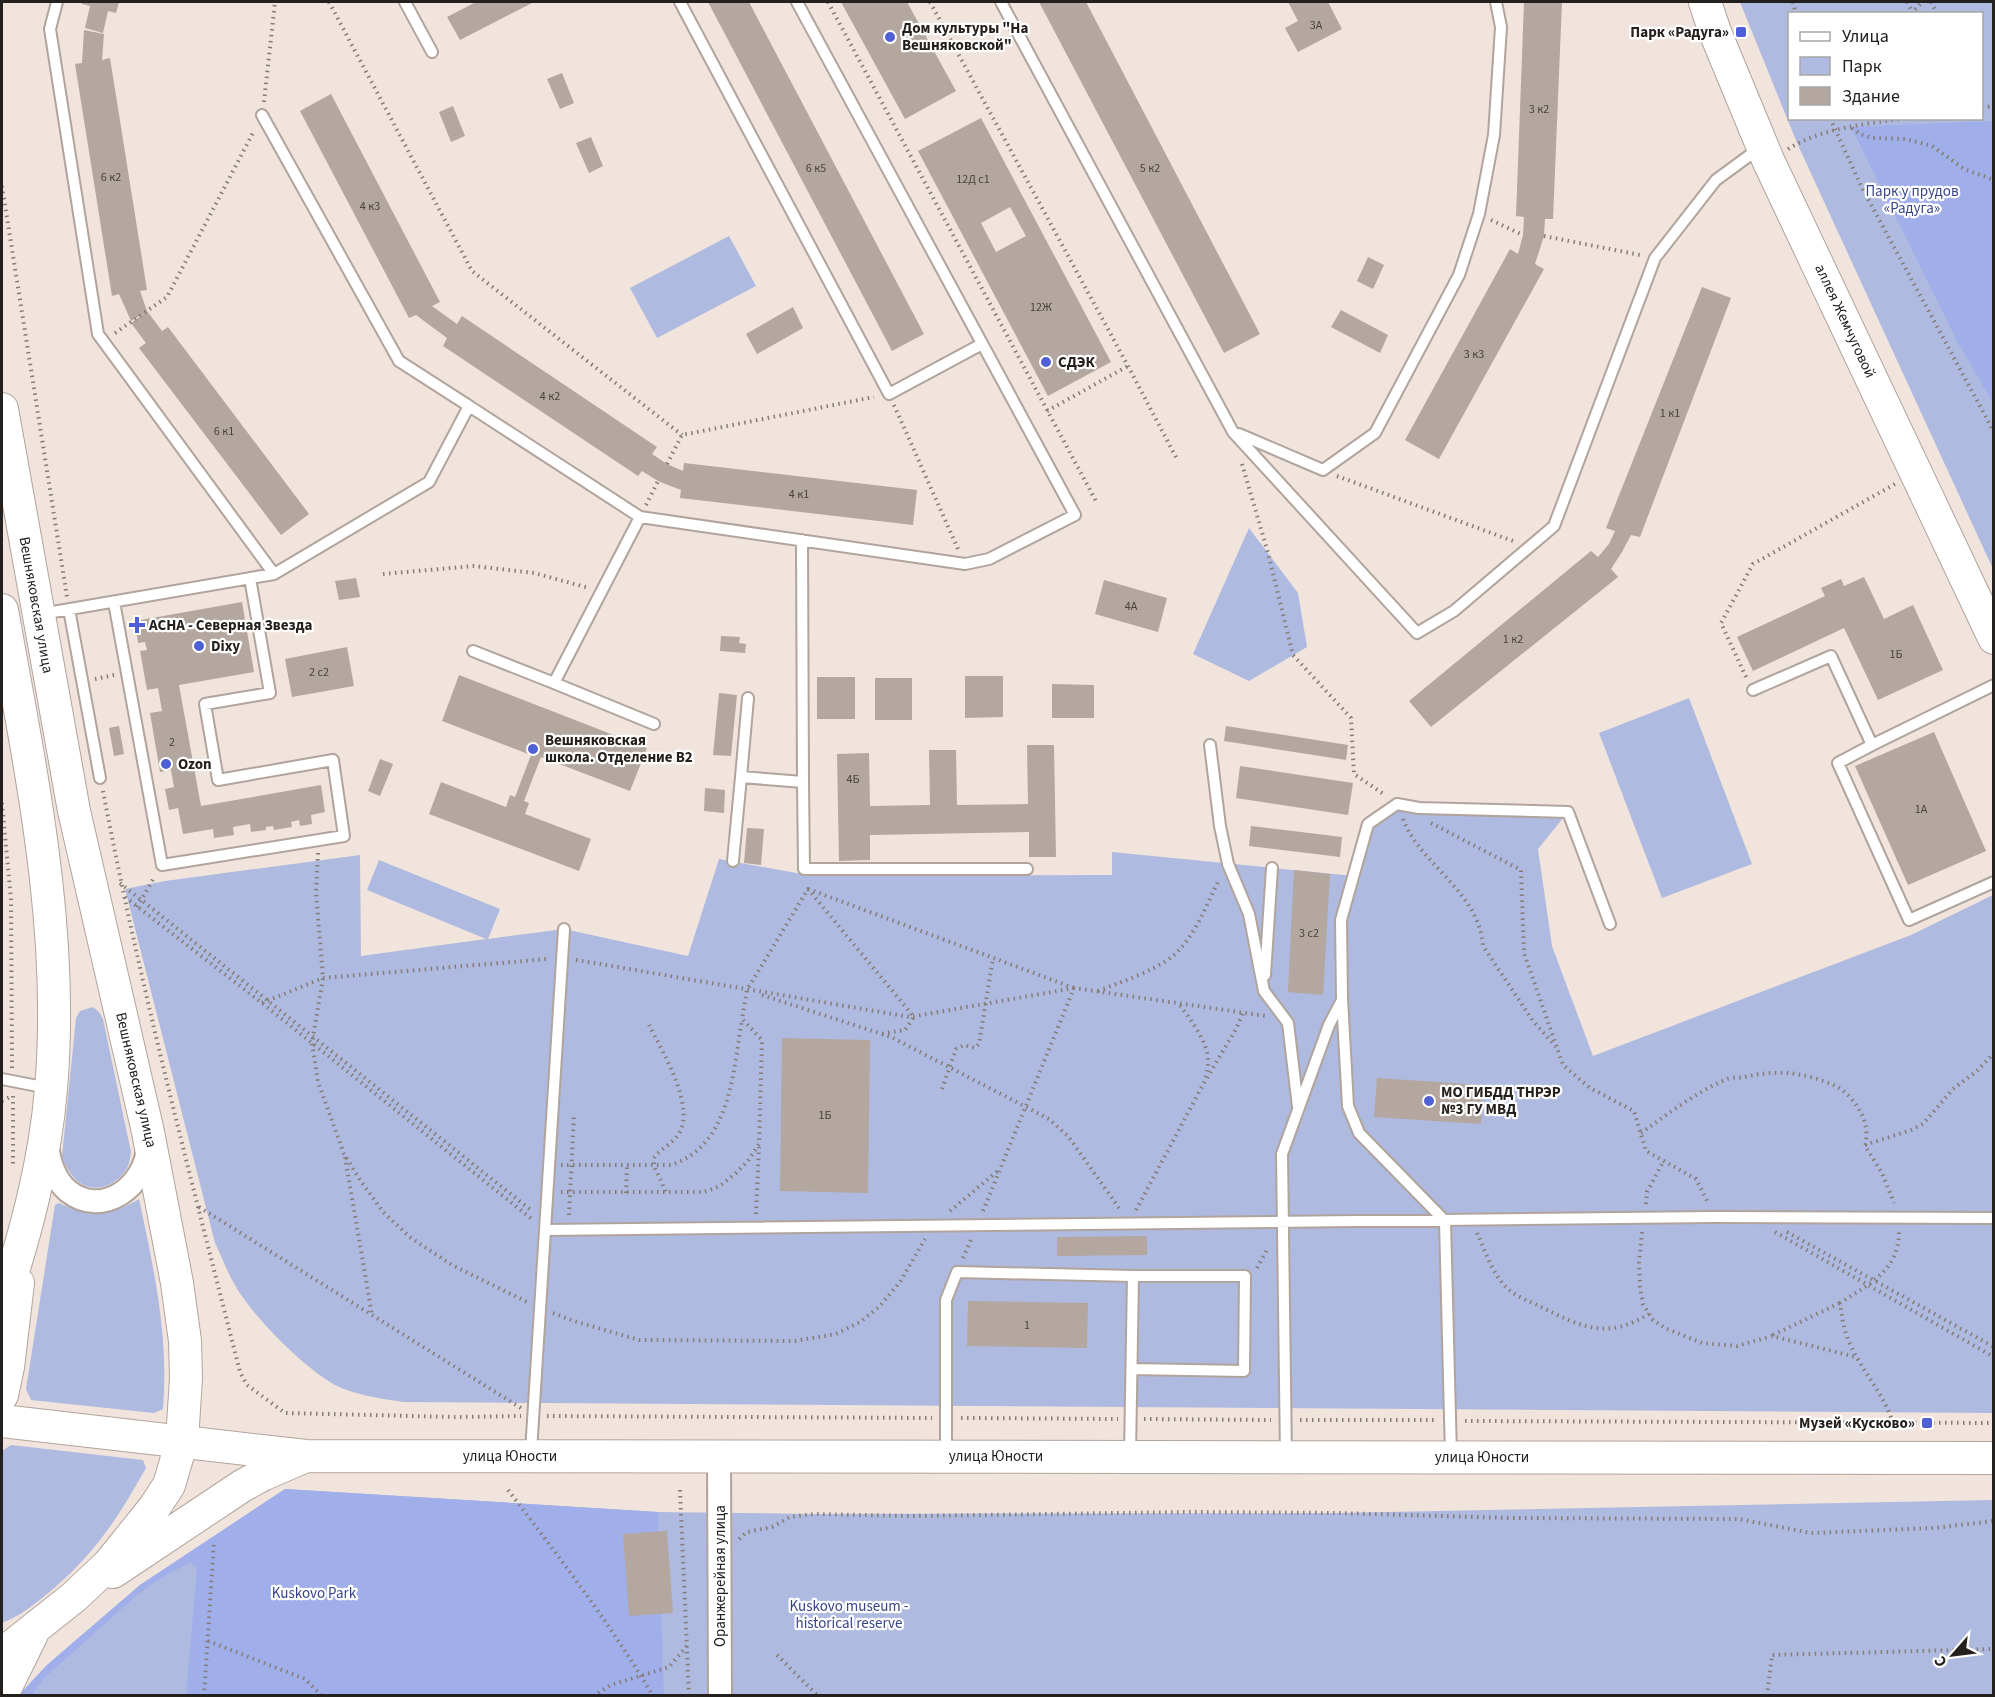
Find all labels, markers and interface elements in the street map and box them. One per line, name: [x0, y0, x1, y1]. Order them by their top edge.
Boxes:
legend: [1788, 12, 1983, 120]
house number: 3А: [1310, 17, 1323, 34]
place label: Дом культуры "На Вешняковской": [902, 18, 1028, 56]
place label: Парк «Радуга»: [1630, 22, 1729, 43]
text: Улица: [1842, 24, 1889, 49]
marker: Парк «Радуга»: [1734, 25, 1748, 39]
marker: Дом культуры "На Вешняковской": [883, 30, 897, 44]
text: Парк: [1842, 54, 1882, 79]
text: Здание: [1842, 84, 1900, 109]
house number: 3 к2: [1529, 101, 1549, 118]
house number: 6 к5: [806, 160, 826, 177]
house number: 5 к2: [1140, 160, 1160, 177]
house number: 6 к2: [101, 169, 121, 186]
house number: 12Д с1: [956, 171, 990, 188]
park label: Парк у прудов «Радуга»: [1865, 181, 1959, 219]
house number: 4 к3: [360, 198, 380, 215]
street label: аллея Жемчуговой: [1809, 261, 1881, 381]
house number: 12Ж: [1030, 299, 1052, 316]
house number: 3 к3: [1464, 346, 1484, 363]
place label: СДЭК: [1058, 352, 1096, 373]
marker: СДЭК: [1039, 355, 1053, 369]
house number: 4 к2: [540, 388, 560, 405]
house number: 1 к1: [1660, 405, 1680, 422]
house number: 6 к1: [214, 423, 234, 440]
house number: 4 к1: [789, 486, 809, 503]
street label: Вешняковская улица: [14, 535, 58, 675]
house number: 4А: [1125, 598, 1138, 615]
place label: АСНА - Северная Звезда: [148, 615, 313, 636]
marker: АСНА - Северная Звезда: [130, 618, 144, 632]
house number: 1 к2: [1503, 631, 1523, 648]
place label: Dixy: [211, 636, 240, 657]
marker: Dixy: [192, 639, 206, 653]
house number: 1Б: [1890, 646, 1902, 663]
house number: 2 с2: [309, 664, 329, 681]
place label: Вешняковская школа. Отделение В2: [545, 730, 693, 768]
house number: 2: [169, 734, 175, 751]
marker: Вешняковская школа. Отделение В2: [526, 742, 540, 756]
place label: Ozon: [178, 754, 212, 775]
marker: Ozon: [159, 757, 173, 771]
house number: 4Б: [847, 771, 859, 788]
house number: 1А: [1915, 801, 1928, 818]
house number: 3 с2: [1299, 925, 1319, 942]
street label: Вешняковская улица: [110, 1010, 162, 1150]
place label: МО ГИБДД ТНРЭР №3 ГУ МВД: [1441, 1082, 1561, 1120]
marker: МО ГИБДД ТНРЭР №3 ГУ МВД: [1422, 1094, 1436, 1108]
house number: 1Б: [819, 1107, 831, 1124]
house number: 1: [1024, 1317, 1030, 1334]
place label: Музей «Кусково»: [1799, 1413, 1915, 1434]
marker: Музей «Кусково»: [1920, 1416, 1934, 1430]
street label: улица Юности: [463, 1446, 557, 1467]
street label: улица Юности: [949, 1446, 1043, 1467]
street label: улица Юности: [1435, 1447, 1529, 1468]
street label: Оранжерейная улица: [710, 1505, 731, 1647]
park label: Kuskovo Park: [272, 1583, 357, 1604]
park label: Kuskovo museum - historical reserve: [790, 1596, 909, 1634]
north arrow: [1923, 1625, 1983, 1685]
text: С: [1929, 1652, 1953, 1671]

